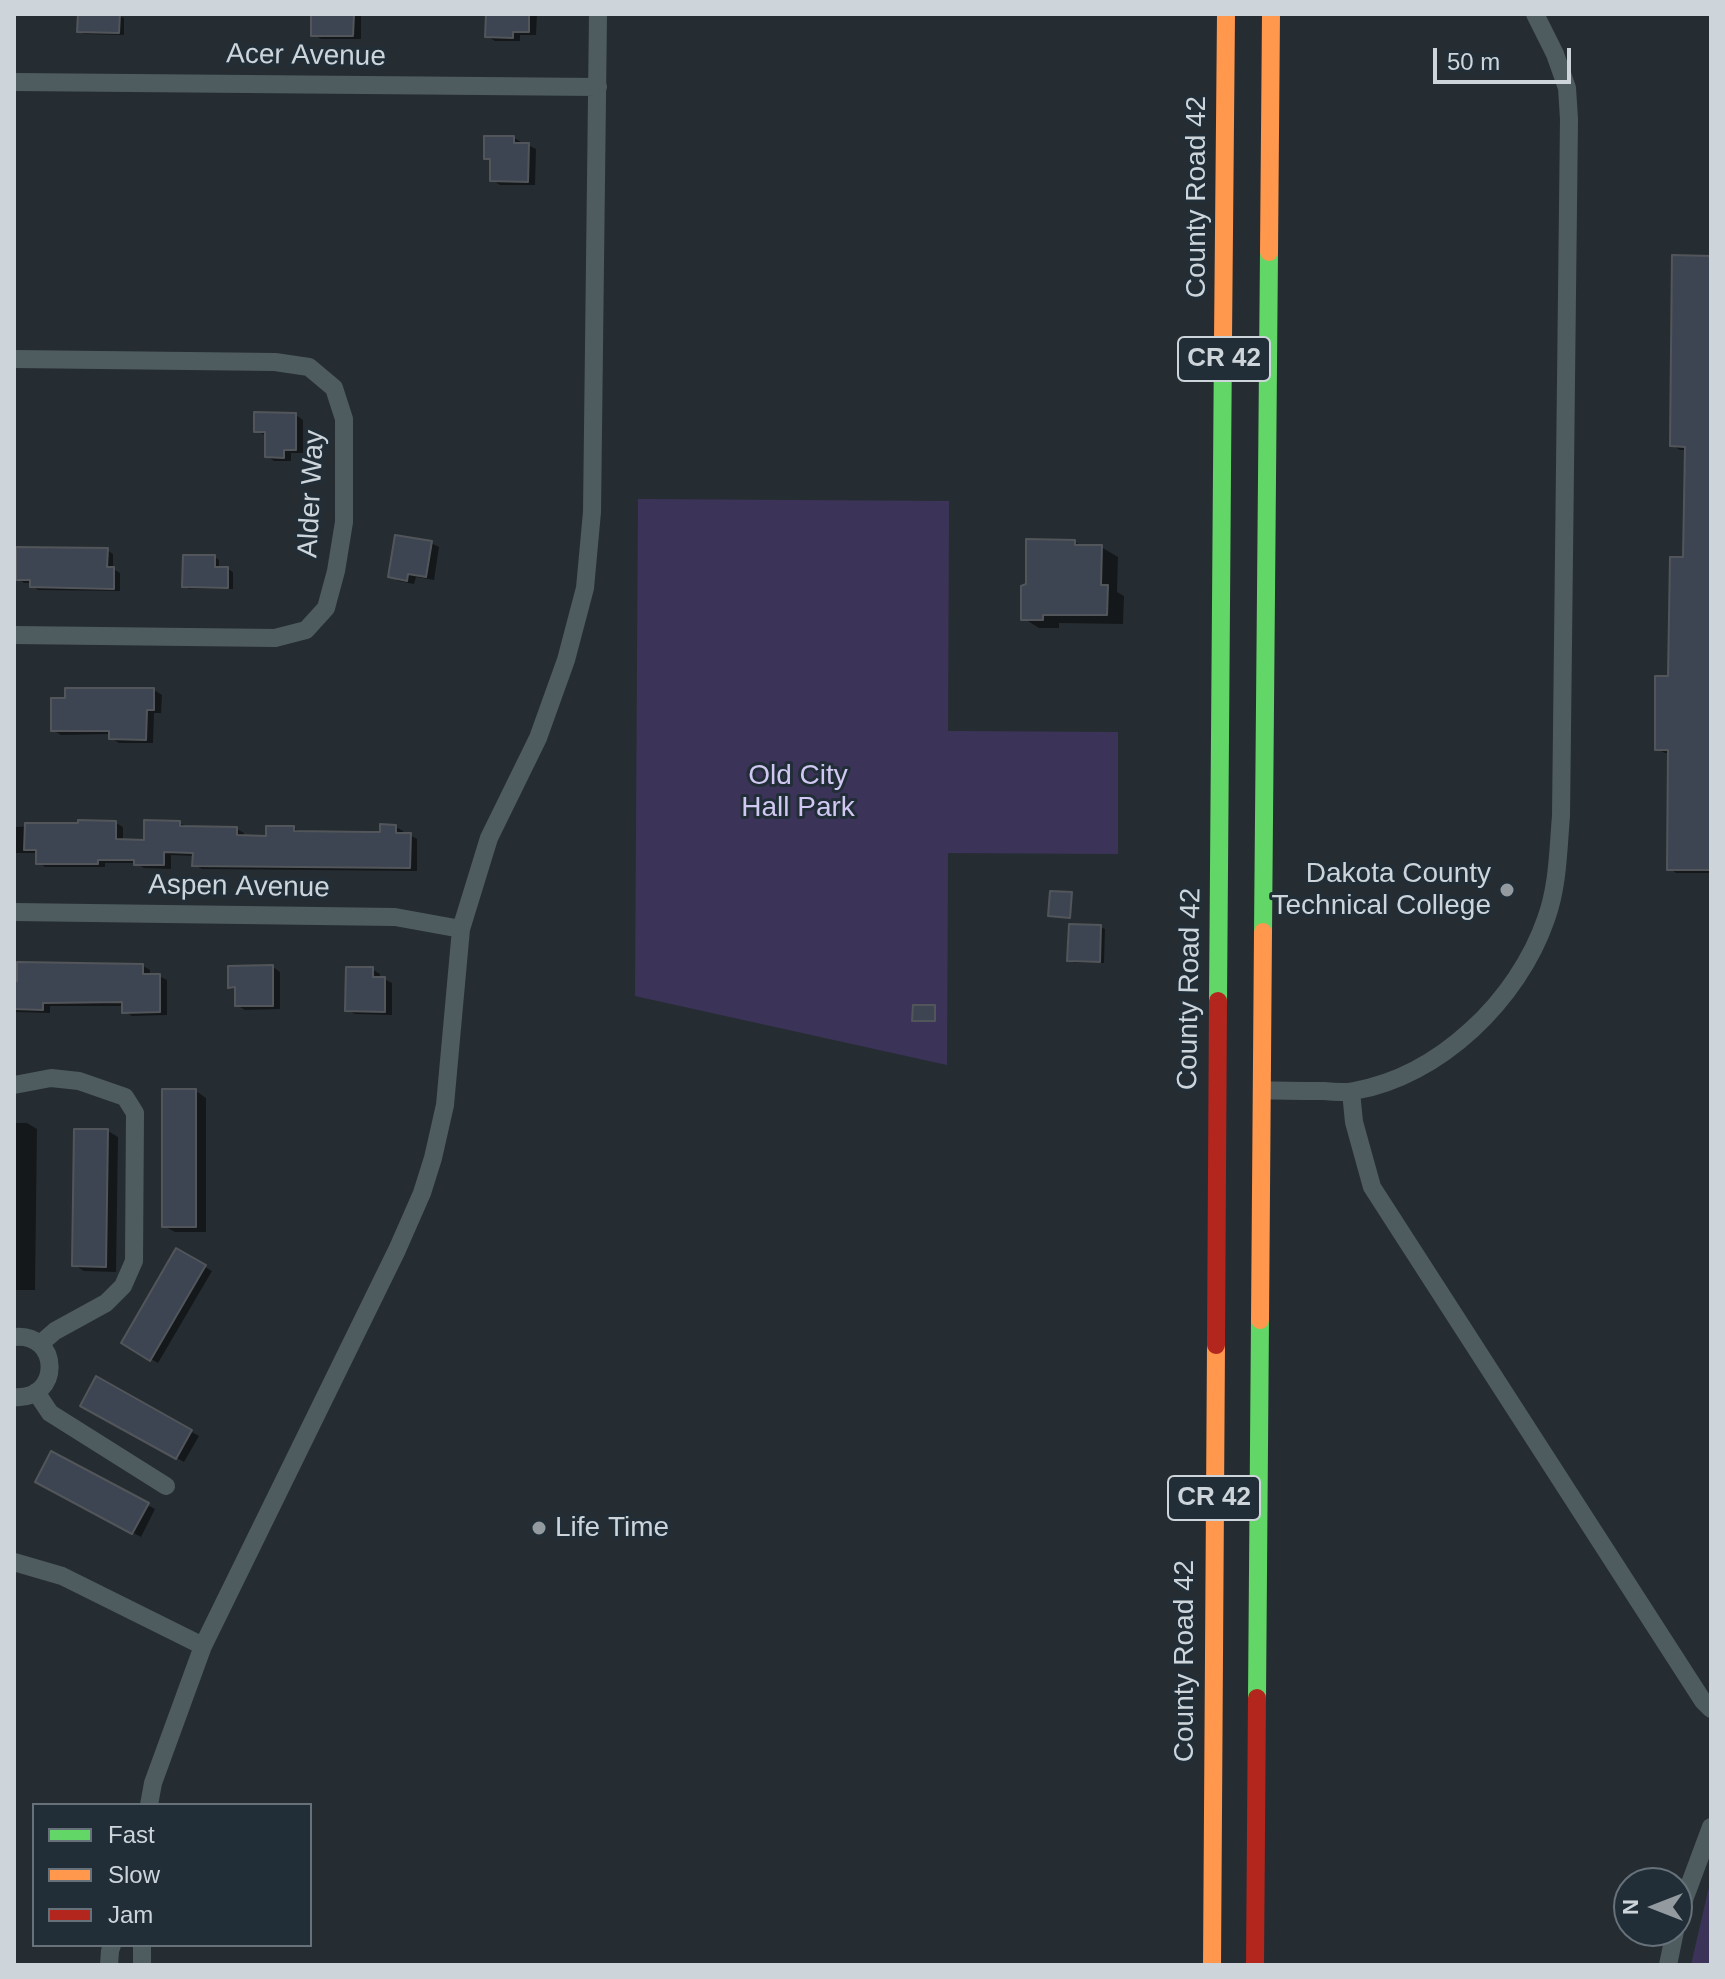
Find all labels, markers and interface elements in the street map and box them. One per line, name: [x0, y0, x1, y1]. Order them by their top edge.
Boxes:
scale bar: [1437, 32, 1575, 82]
street label: Acer Avenue: [226, 38, 386, 74]
text: 50 m: [1447, 48, 1500, 75]
street label: County Road 42: [1180, 96, 1214, 298]
road number: CR 42: [1178, 337, 1270, 381]
street label: Alder Way: [292, 429, 332, 559]
park label: Old City Hall Park: [741, 759, 855, 825]
place label: Dakota County Technical College: [1272, 857, 1491, 923]
street label: Aspen Avenue: [148, 869, 330, 905]
marker: Dakota County Technical College: [1498, 881, 1516, 899]
street label: County Road 42: [1171, 888, 1209, 1090]
road number: CR 42: [1168, 1476, 1260, 1520]
place label: Life Time: [555, 1511, 669, 1545]
marker: Life Time: [530, 1519, 548, 1537]
street label: County Road 42: [1168, 1560, 1202, 1762]
legend: [32, 1803, 312, 1947]
text: Fast: [108, 1821, 155, 1848]
text: Slow: [108, 1861, 160, 1888]
north arrow: [1613, 1867, 1693, 1947]
text: N: [1618, 1899, 1643, 1915]
text: Jam: [108, 1901, 153, 1928]

